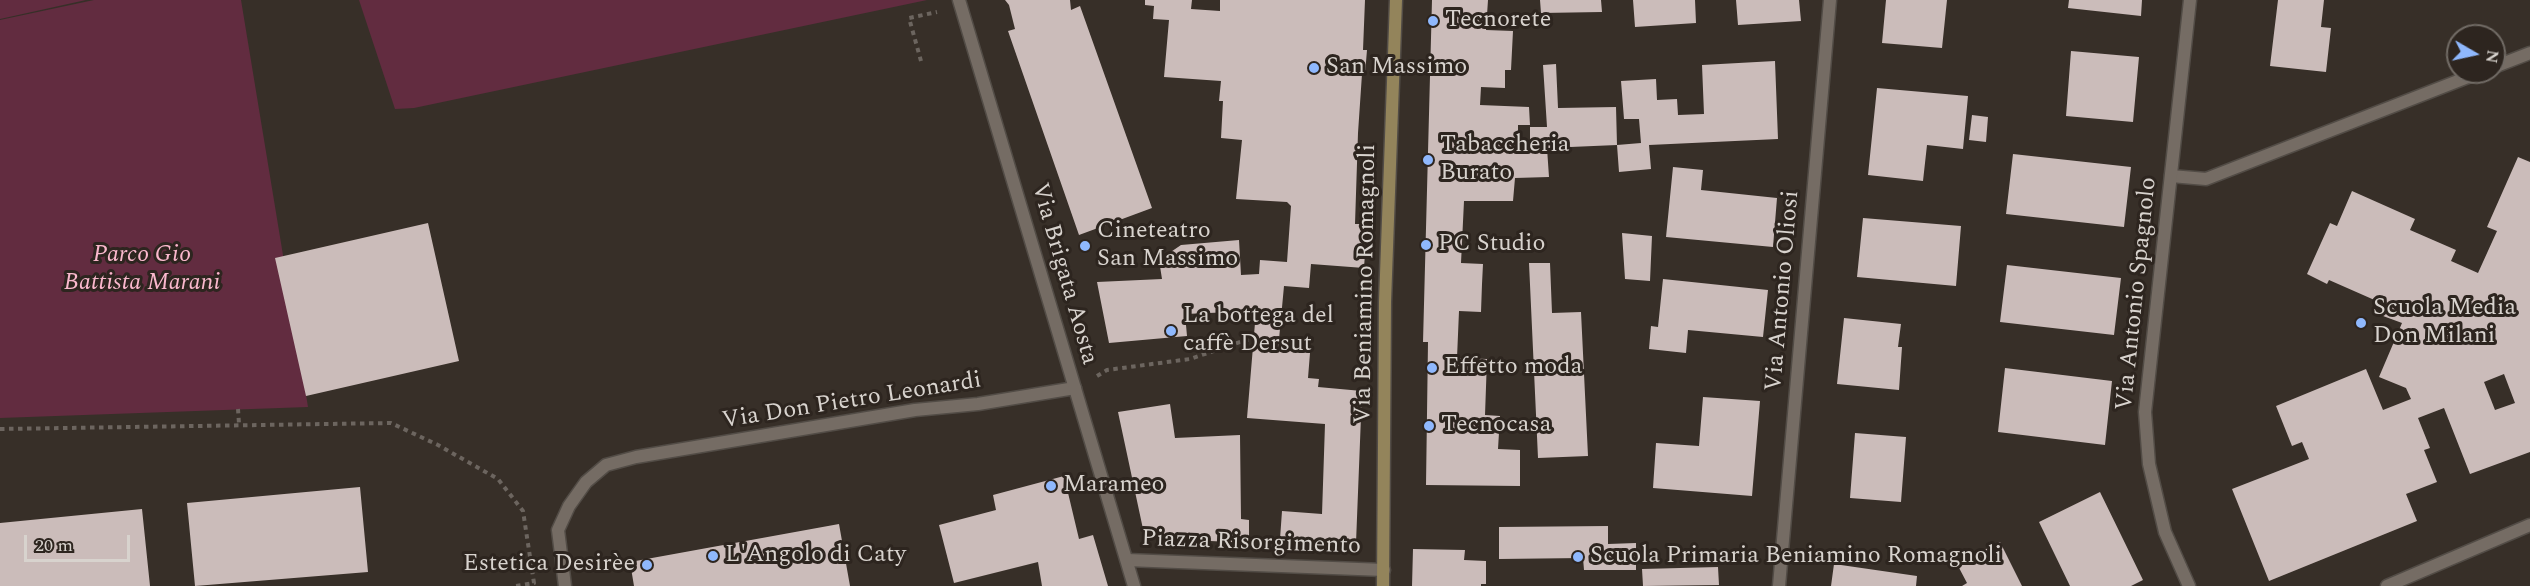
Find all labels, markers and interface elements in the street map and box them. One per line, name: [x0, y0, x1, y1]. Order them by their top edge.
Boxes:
place label: Tecnorete: [1445, 7, 1551, 35]
marker: Tecnorete: [1426, 14, 1440, 28]
north arrow: [2446, 24, 2506, 84]
text: N: [2479, 48, 2505, 65]
place label: San Massimo: [1326, 54, 1467, 82]
marker: San Massimo: [1307, 61, 1321, 75]
place label: Tabaccheria Burato: [1440, 132, 1569, 188]
street label: Via Beniamino Romagnoli: [1350, 144, 1384, 424]
marker: Tabaccheria Burato: [1421, 153, 1435, 167]
street label: Via Antonio Spagnolo: [2111, 176, 2165, 412]
street label: Via Brigata Aosta: [1023, 180, 1103, 368]
street label: Via Antonio Oliosi: [1761, 189, 1807, 393]
place label: Cineteatro San Massimo: [1097, 218, 1238, 274]
place label: PC Studio: [1438, 231, 1546, 259]
marker: PC Studio: [1419, 238, 1433, 252]
marker: Cineteatro San Massimo: [1078, 239, 1092, 253]
park label: Parco Gio Battista Marani: [64, 242, 220, 298]
place label: Scuola Media Don Milani: [2373, 295, 2516, 351]
place label: La bottega del caffè Dersut: [1183, 303, 1334, 359]
marker: Scuola Media Don Milani: [2354, 316, 2368, 330]
marker: La bottega del caffè Dersut: [1164, 324, 1178, 338]
place label: Effetto moda: [1444, 354, 1583, 382]
marker: Effetto moda: [1425, 361, 1439, 375]
street label: Via Don Pietro Leonardi: [720, 367, 984, 437]
place label: Tecnocasa: [1441, 412, 1551, 440]
marker: Tecnocasa: [1422, 419, 1436, 433]
place label: Marameo: [1063, 472, 1164, 500]
marker: Marameo: [1044, 479, 1058, 493]
scale bar: [27, 523, 134, 561]
street label: Piazza Risorgimento: [1141, 526, 1361, 562]
text: 20 m: [35, 532, 73, 559]
place label: L'Angolo di Caty: [725, 542, 906, 570]
place label: Scuola Primaria Beniamino Romagnoli: [1590, 543, 2002, 571]
marker: L'Angolo di Caty: [706, 549, 720, 563]
marker: Scuola Primaria Beniamino Romagnoli: [1571, 550, 1585, 564]
place label: Estetica Desirèe: [463, 551, 635, 579]
marker: Estetica Desirèe: [640, 558, 654, 572]

